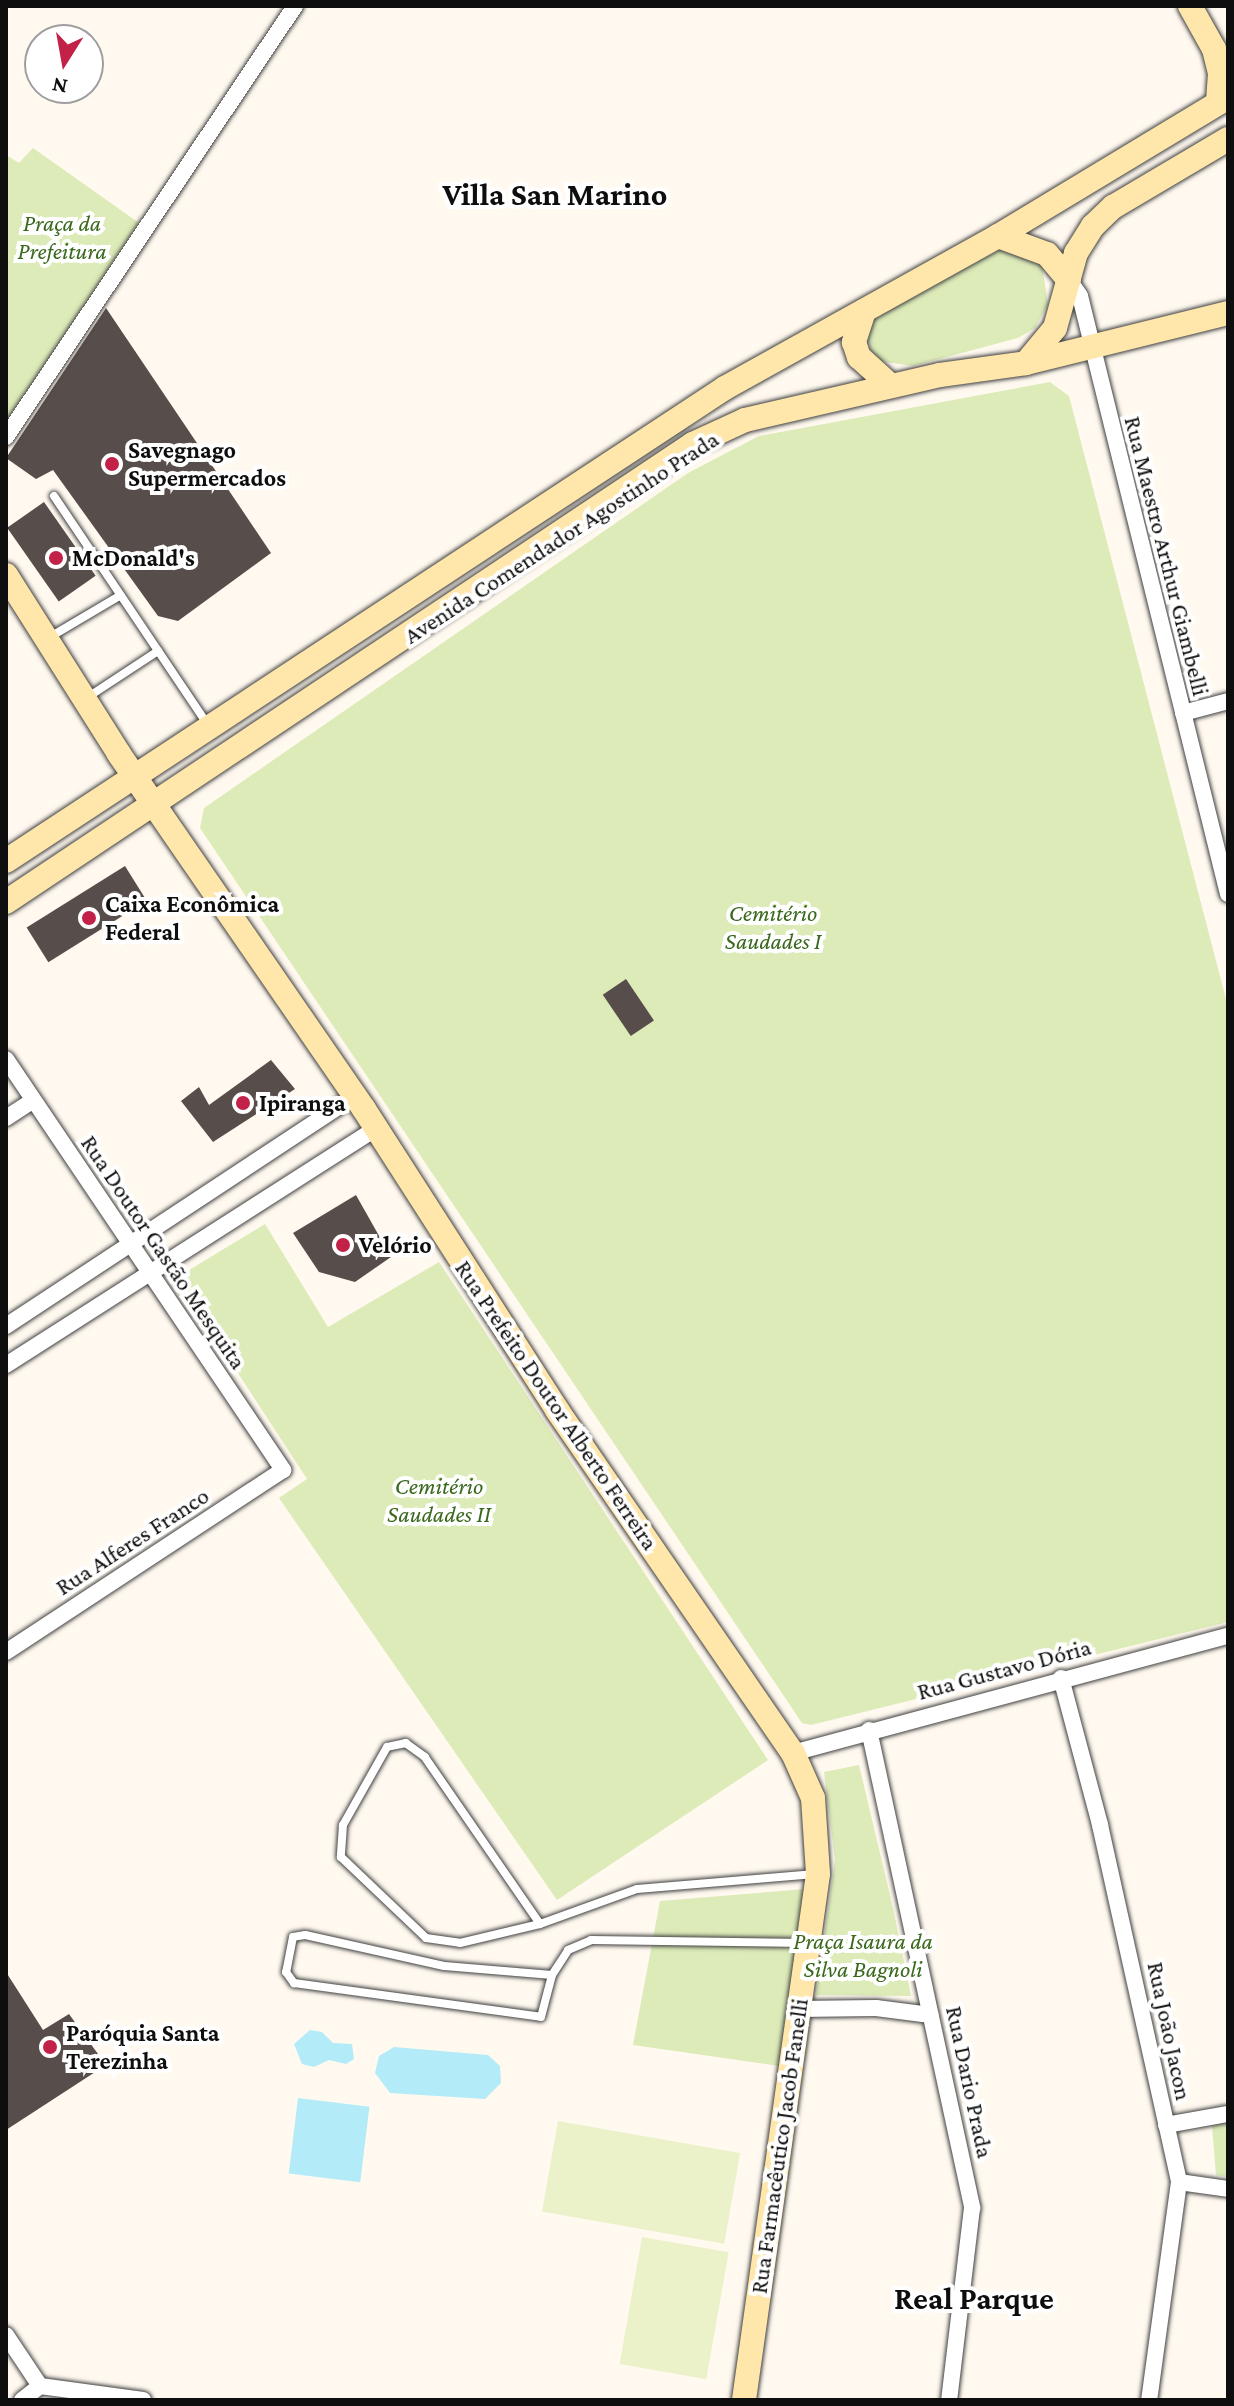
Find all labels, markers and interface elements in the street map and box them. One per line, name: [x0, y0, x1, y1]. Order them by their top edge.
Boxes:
north arrow: [24, 24, 104, 104]
text: N: [50, 72, 69, 100]
district label: Villa San Marino: [443, 175, 667, 213]
park label: Praça da Prefeitura: [18, 209, 106, 265]
street label: Rua Maestro Arthur Giambelli: [1118, 413, 1216, 699]
street label: Avenida Comendador Agostinho Prada: [398, 424, 724, 650]
place label: Savegnago Supermercados: [128, 436, 286, 492]
marker: Savegnago Supermercados: [103, 455, 121, 473]
place label: McDonald's: [72, 544, 195, 572]
marker: McDonald's: [47, 549, 65, 567]
place label: Caixa Econômica Federal: [105, 890, 279, 946]
park label: Cemitério Saudades I: [725, 899, 821, 955]
marker: Caixa Econômica Federal: [80, 909, 98, 927]
place label: Ipiranga: [259, 1089, 346, 1117]
marker: Ipiranga: [234, 1094, 252, 1112]
street label: Rua Doutor Gastão Mesquita: [75, 1130, 253, 1374]
place label: Velório: [359, 1231, 432, 1259]
marker: Velório: [334, 1236, 352, 1254]
street label: Rua Prefeito Doutor Alberto Ferreira: [449, 1255, 665, 1555]
park label: Cemitério Saudades II: [387, 1472, 491, 1528]
street label: Rua Alferes Franco: [50, 1481, 214, 1601]
street label: Rua Gustavo Dória: [914, 1632, 1094, 1706]
park label: Praça Isaura da Silva Bagnoli: [793, 1927, 933, 1983]
street label: Rua João Jacon: [1141, 1959, 1199, 2103]
street label: Rua Farmacêutico Jacob Fanelli: [744, 1997, 814, 2295]
street label: Rua Dario Prada: [940, 2003, 1000, 2161]
place label: Paróquia Santa Terezinha: [66, 2019, 220, 2075]
marker: Paróquia Santa Terezinha: [41, 2038, 59, 2056]
district label: Real Parque: [894, 2279, 1054, 2317]

